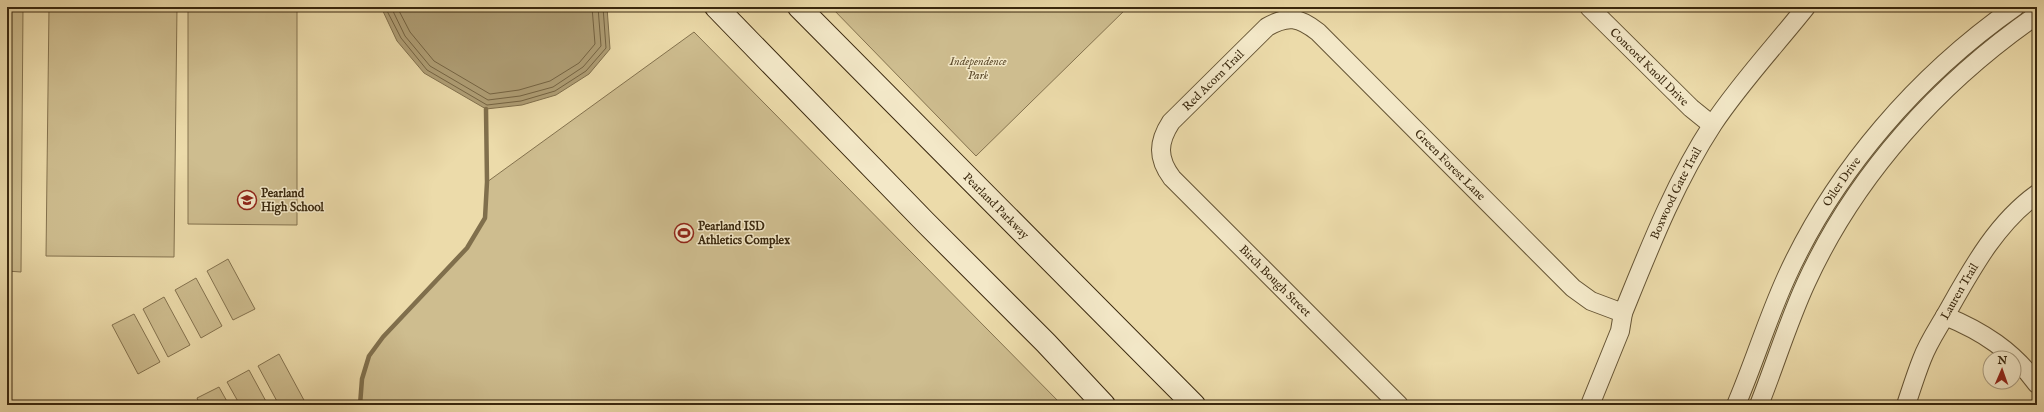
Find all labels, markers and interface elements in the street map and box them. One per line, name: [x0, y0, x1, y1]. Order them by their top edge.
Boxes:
street label: Concord Knoll Drive: [1607, 24, 1692, 109]
street label: Red Acorn Trail: [1179, 46, 1248, 114]
park label: Independence Park: [948, 54, 1007, 83]
street label: Green Forest Lane: [1412, 126, 1489, 204]
street label: Boxwood Gate Trail: [1647, 144, 1705, 242]
street label: Oiler Drive: [1819, 153, 1864, 209]
street label: Pearland Parkway: [960, 169, 1032, 242]
place label: Pearland High School: [261, 186, 325, 216]
school or university icon: Pearland High School: [236, 189, 258, 211]
place label: Pearland ISD Athletics Complex: [697, 219, 790, 249]
sports icon: Pearland ISD Athletics Complex: [673, 222, 695, 244]
street label: Birch Bough Street: [1236, 242, 1314, 320]
street label: Lauren Trail: [1937, 260, 1982, 322]
north arrow: [1982, 350, 2022, 390]
text: N: [1996, 354, 2008, 368]

